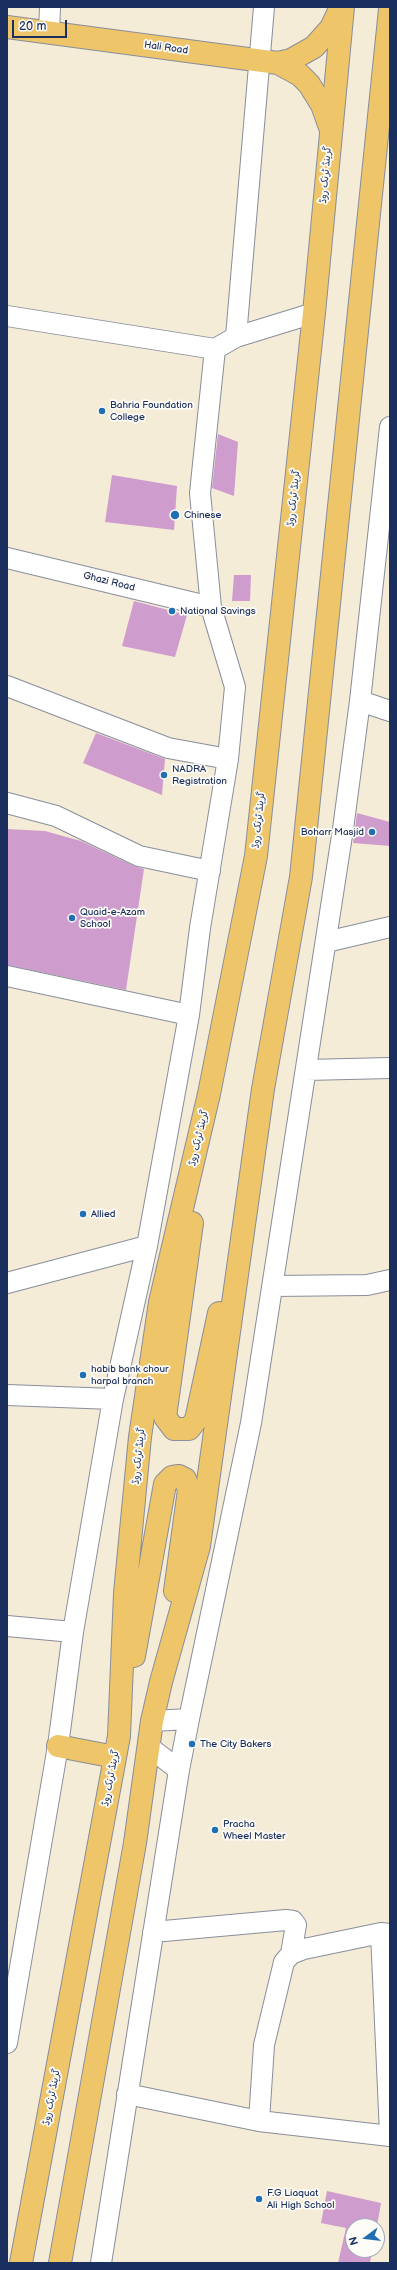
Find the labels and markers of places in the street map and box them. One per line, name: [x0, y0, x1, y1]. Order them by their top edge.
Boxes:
place label: Bahria Foundation College: [110, 399, 193, 422]
marker: Bahria Foundation College: [97, 406, 107, 416]
marker: Chinese: [169, 509, 181, 521]
place label: Chinese: [184, 509, 221, 521]
place label: National Savings: [180, 605, 256, 617]
marker: National Savings: [167, 606, 177, 616]
place label: NADRA Registration: [172, 763, 227, 786]
marker: NADRA Registration: [159, 770, 169, 780]
place label: Boharr Masjid: [301, 826, 364, 838]
marker: Boharr Masjid: [367, 827, 377, 837]
place label: Quaid-e-Azam School: [80, 906, 145, 930]
marker: Quaid-e-Azam School: [67, 913, 77, 923]
place label: Allied: [91, 1208, 116, 1220]
marker: Allied: [78, 1209, 88, 1219]
place label: habib bank chour harpal branch: [91, 1363, 169, 1386]
marker: habib bank chour harpal branch: [78, 1370, 88, 1380]
place label: The City Bakers: [200, 1738, 271, 1750]
marker: The City Bakers: [187, 1739, 197, 1749]
place label: Pracha Wheel Master: [223, 1818, 286, 1842]
marker: Pracha Wheel Master: [210, 1825, 220, 1835]
place label: F.G Liaquat Ali High School: [267, 2187, 335, 2210]
marker: F.G Liaquat Ali High School: [254, 2194, 264, 2204]

